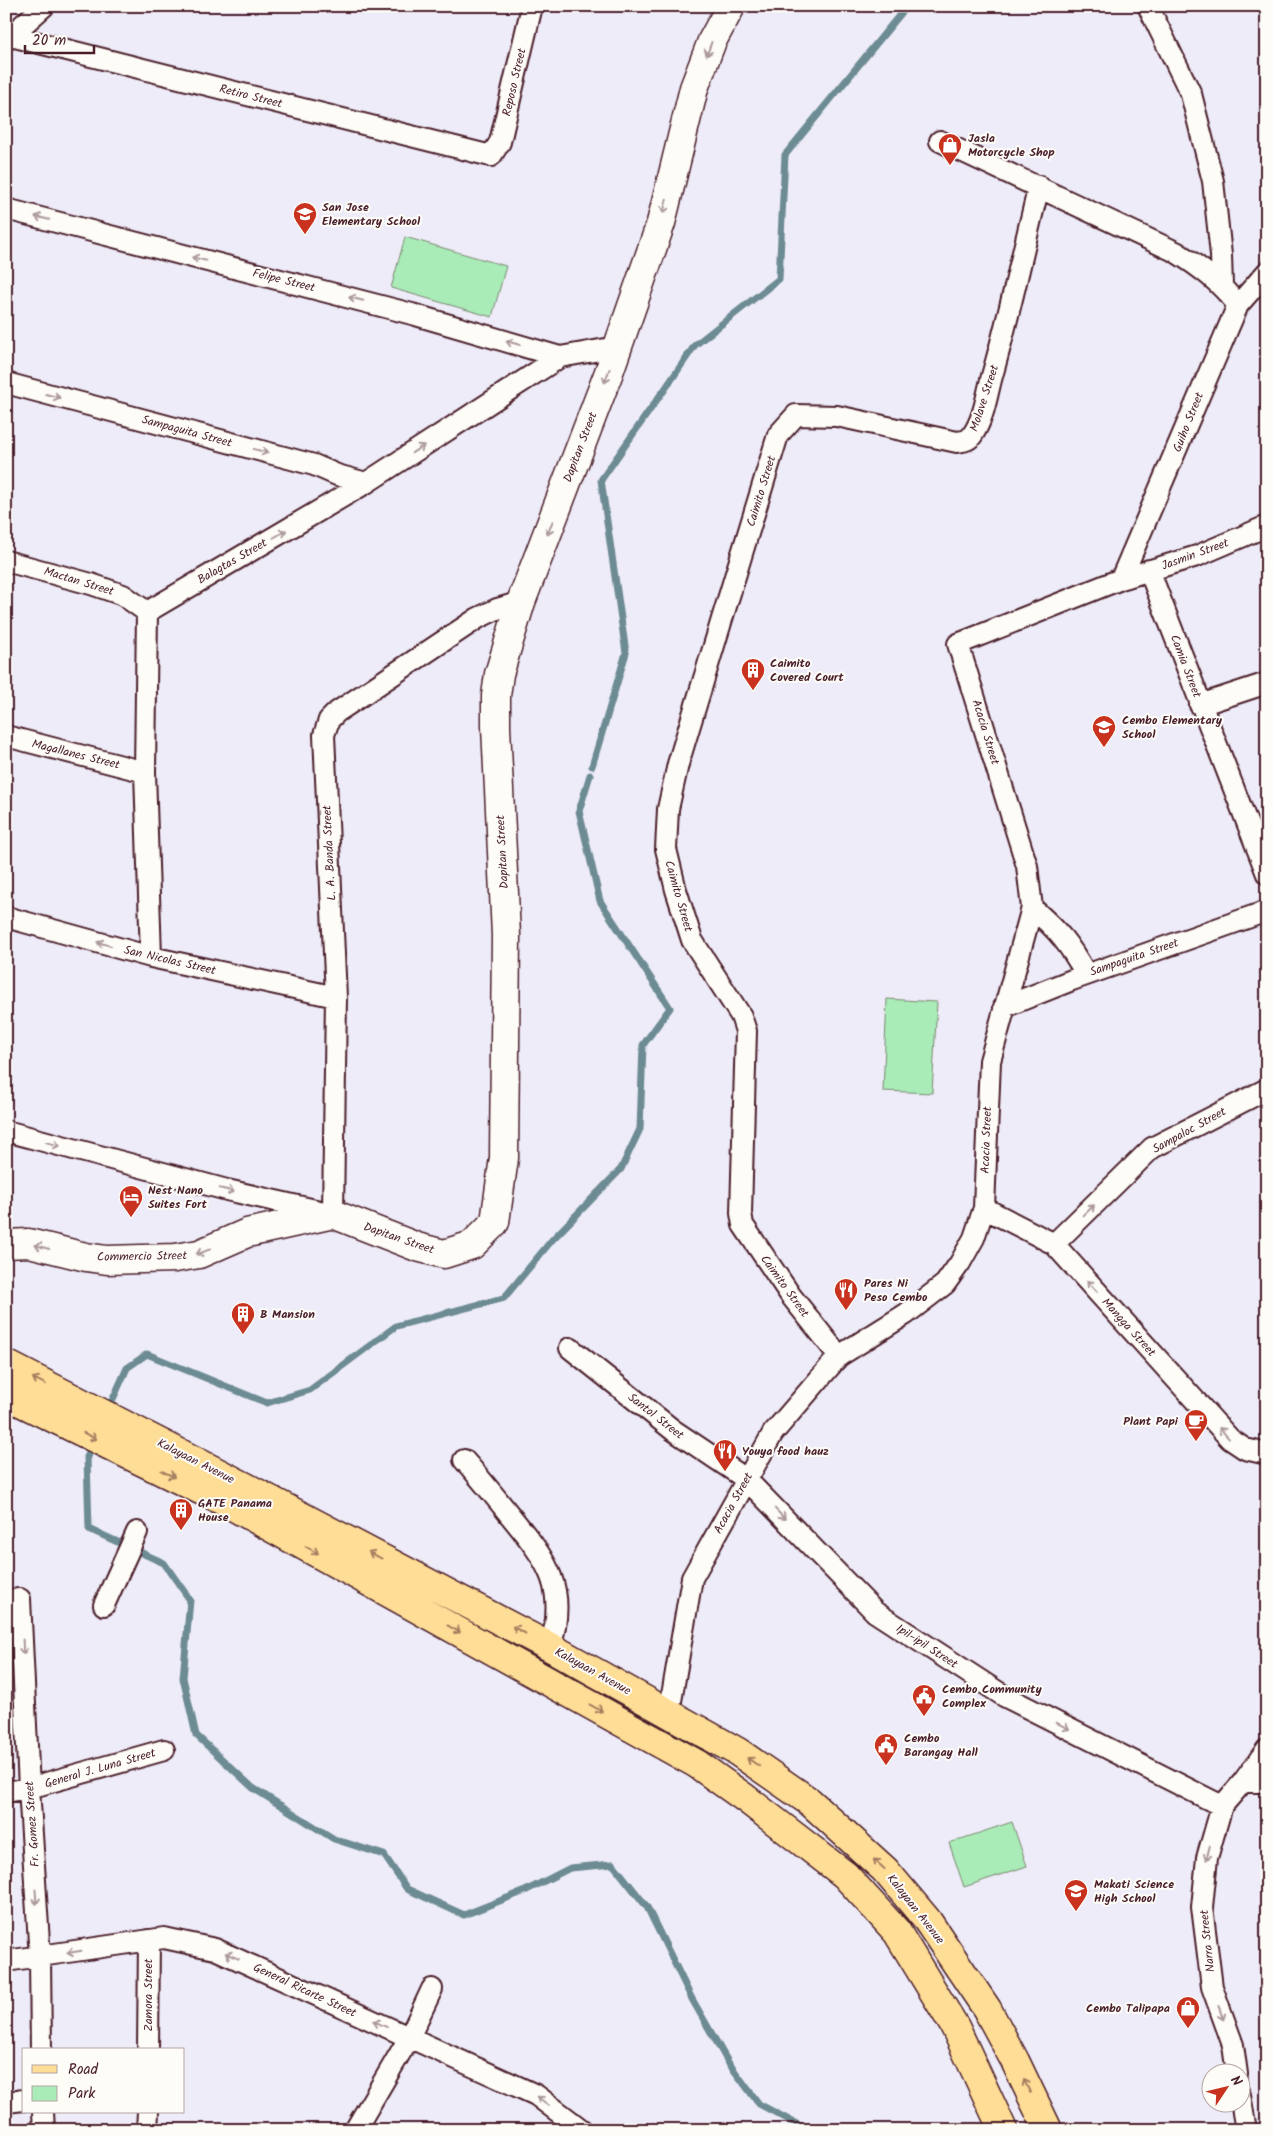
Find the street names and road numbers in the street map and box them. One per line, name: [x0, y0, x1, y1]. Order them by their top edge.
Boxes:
street label: Reposo Street: [497, 46, 532, 118]
street label: Retiro Street: [217, 79, 285, 114]
street label: Felipe Street: [251, 264, 317, 298]
street label: Molave Street: [965, 362, 1004, 434]
street label: Guiho Street: [1168, 389, 1209, 455]
street label: Dapitan Street: [558, 409, 603, 485]
street label: Sampaguita Street: [140, 410, 234, 453]
street label: Caimito Street: [742, 453, 781, 529]
street label: Balagtas Street: [194, 533, 271, 589]
street label: Jasmin Street: [1159, 533, 1232, 575]
street label: Mactan Street: [41, 562, 117, 601]
street label: Camia Street: [1165, 632, 1206, 701]
street label: Acacia Street: [967, 697, 1005, 767]
street label: Magallanes Street: [30, 734, 122, 775]
street label: L. A. Banda Street: [317, 804, 341, 901]
street label: Dapitan Street: [491, 814, 514, 889]
street label: Caimito Street: [659, 858, 698, 934]
street label: Sampaguita Street: [1087, 933, 1181, 982]
street label: San Nicolas Street: [122, 941, 218, 980]
street label: Sampaloc Street: [1149, 1102, 1230, 1159]
street label: Acacia Street: [976, 1106, 997, 1174]
street label: Dapitan Street: [361, 1217, 437, 1260]
street label: Commercio Street: [97, 1246, 188, 1267]
street label: Caimito Street: [755, 1251, 814, 1322]
street label: Mangga Street: [1097, 1294, 1161, 1361]
street label: Santol Street: [624, 1388, 688, 1445]
street label: Kalayaan Avenue: [154, 1434, 238, 1489]
street label: Acacia Street: [709, 1469, 758, 1537]
street label: Ipil-ipil Street: [892, 1619, 962, 1674]
street label: Kalayaan Avenue: [551, 1643, 635, 1701]
street label: General J. Luna Street: [42, 1743, 158, 1793]
street label: Fr. Gomez Street: [20, 1780, 45, 1868]
street label: Kalayaan Avenue: [882, 1870, 950, 1949]
street label: Narra Street: [1195, 1908, 1220, 1973]
street label: Zamora Street: [139, 1958, 158, 2031]
street label: General Ricarte Street: [250, 1958, 360, 2023]

